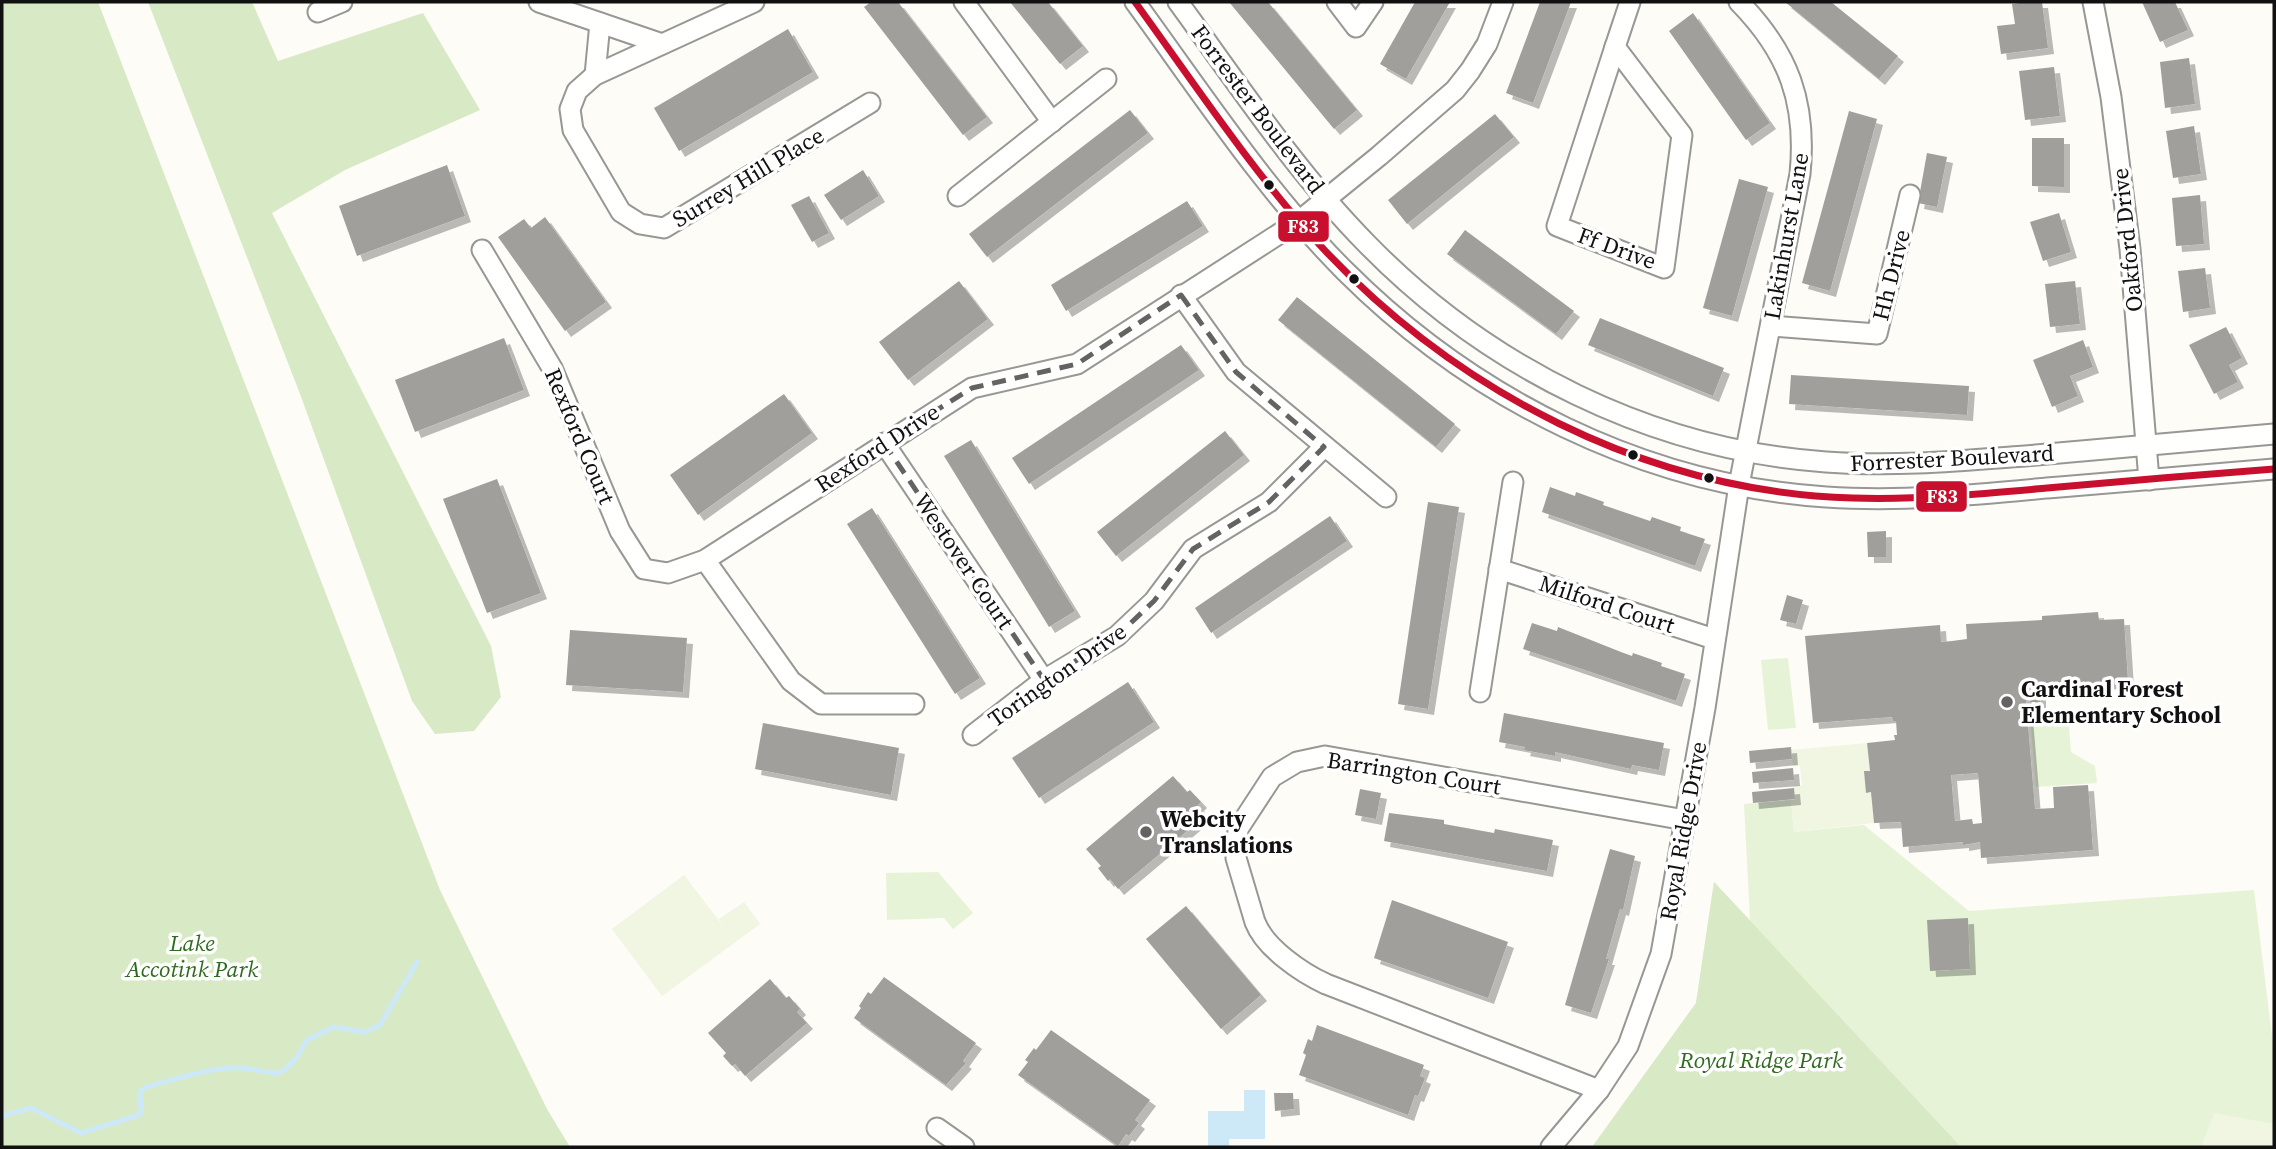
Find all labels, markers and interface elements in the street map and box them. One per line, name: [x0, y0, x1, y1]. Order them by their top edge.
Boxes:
street label: Forrester Boulevard: [1184, 18, 1332, 200]
street label: Surrey Hill Place: [666, 119, 830, 235]
street label: Lakinhurst Lane: [1756, 150, 1816, 322]
street label: Oakford Drive: [2104, 167, 2150, 313]
unlabelled marker: [1262, 178, 1276, 192]
line badge: F83: [1277, 210, 1330, 243]
text: F83: [1287, 213, 1319, 239]
street label: Ff Drive: [1573, 219, 1661, 277]
street label: Hh Drive: [1864, 226, 1918, 324]
unlabelled marker: [1347, 272, 1361, 286]
street label: Rexford Court: [537, 363, 623, 509]
street label: Rexford Drive: [809, 396, 945, 500]
street label: Forrester Boulevard: [1849, 437, 2055, 479]
unlabelled marker: [1626, 448, 1640, 462]
unlabelled marker: [1702, 471, 1716, 485]
line badge: F83: [1915, 480, 1968, 513]
text: F83: [1926, 483, 1958, 509]
street label: Westover Court: [906, 486, 1022, 636]
street label: Milford Court: [1535, 567, 1679, 641]
street label: Torington Drive: [981, 615, 1133, 735]
place label: Cardinal Forest Elementary School: [2021, 673, 2221, 731]
marker: Cardinal Forest Elementary School: [1999, 694, 2015, 710]
street label: Royal Ridge Drive: [1651, 739, 1715, 923]
street label: Barrington Court: [1325, 743, 1504, 803]
place label: Webcity Translations: [1160, 803, 1293, 861]
marker: Webcity Translations: [1138, 824, 1154, 840]
park label: Lake Accotink Park: [124, 927, 258, 985]
park label: Royal Ridge Park: [1678, 1044, 1843, 1076]

